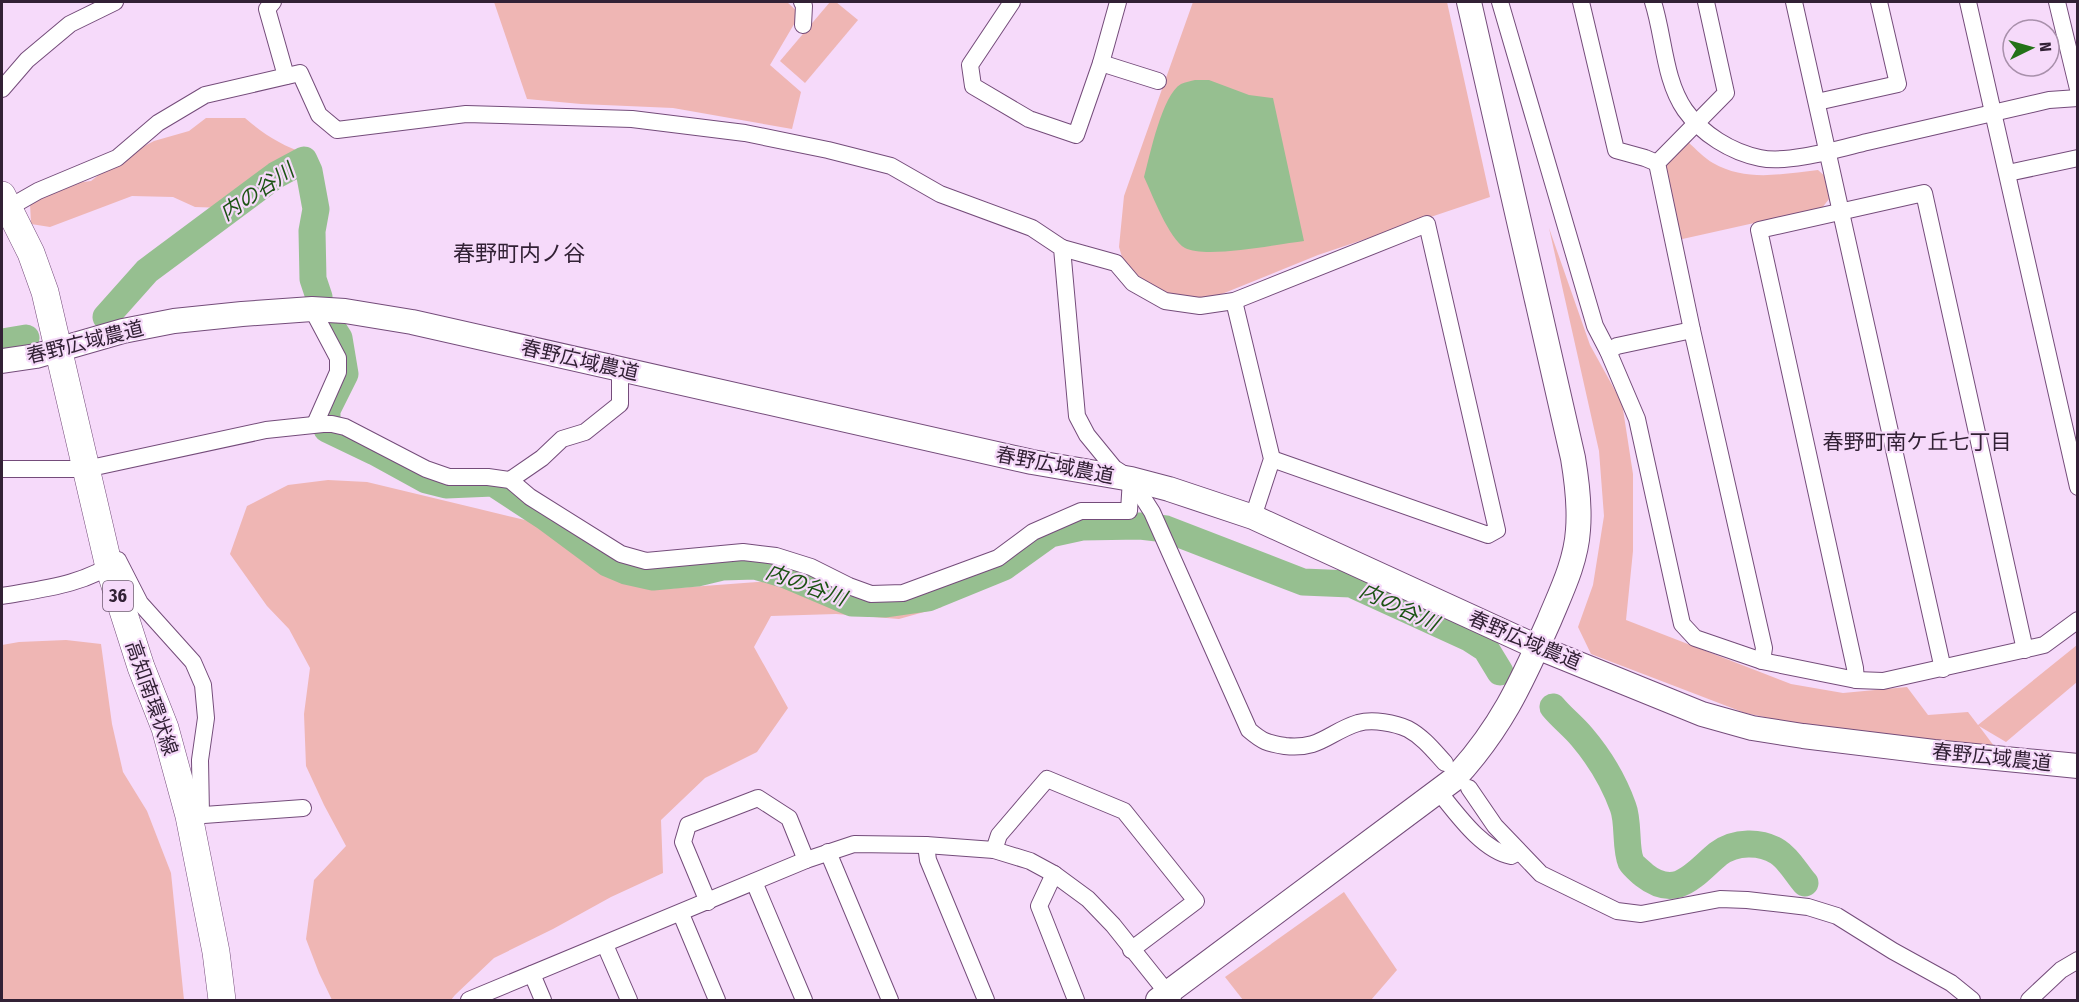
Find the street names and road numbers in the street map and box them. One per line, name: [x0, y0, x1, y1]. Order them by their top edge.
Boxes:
street label: 春野広域農道: [24, 316, 146, 368]
street label: 春野広域農道: [519, 335, 641, 385]
street label: 春野広域農道: [994, 442, 1116, 488]
road number: 36: [103, 581, 133, 611]
street label: 春野広域農道: [1465, 606, 1585, 674]
street label: 高知南環状線: [121, 637, 183, 759]
street label: 春野広域農道: [1931, 739, 2053, 775]

